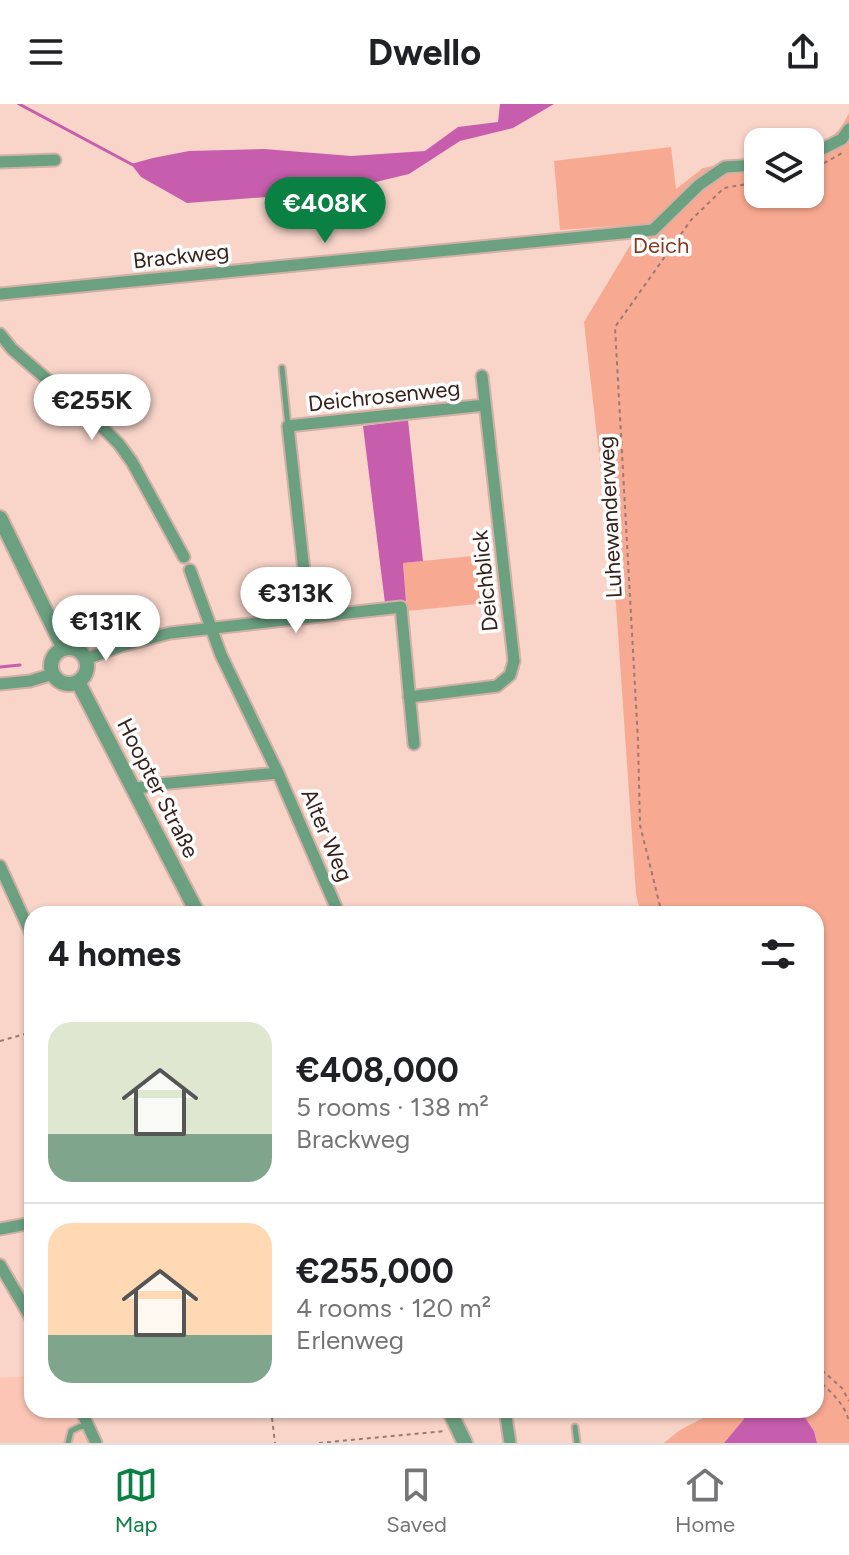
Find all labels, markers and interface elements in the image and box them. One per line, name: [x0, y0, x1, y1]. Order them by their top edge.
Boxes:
icon: menu: [24, 30, 68, 74]
icon: share: [781, 30, 825, 74]
text: Dwello: [368, 31, 481, 74]
map controls: [744, 128, 824, 208]
button: layers: [744, 128, 824, 208]
pin: €408K: [269, 177, 381, 245]
text: €408K: [283, 187, 367, 219]
park label: Deich: [633, 232, 689, 259]
street label: Brackweg: [132, 238, 230, 274]
pin: €255K: [36, 374, 148, 442]
street label: Deichrosenweg: [307, 375, 461, 417]
text: €255K: [52, 384, 132, 416]
street label: Luhewanderweg: [592, 435, 628, 599]
street label: Deichblick: [466, 529, 504, 633]
pin: €313K: [240, 567, 352, 635]
text: €313K: [258, 577, 334, 609]
pin: €131K: [50, 595, 162, 663]
text: €131K: [70, 605, 142, 637]
street label: Hoopter Straße: [111, 714, 205, 862]
street label: Alter Weg: [295, 785, 359, 885]
icon: filters: [756, 932, 800, 976]
text: 4 homes: [48, 934, 181, 975]
text: €408,000: [296, 1050, 459, 1091]
icon: home: [112, 1054, 208, 1150]
text: 5 rooms · 138 m²: [296, 1091, 489, 1123]
text: Brackweg: [296, 1123, 410, 1155]
text: €255,000: [296, 1251, 454, 1292]
icon: home: [112, 1255, 208, 1351]
text: 4 rooms · 120 m²: [296, 1292, 491, 1324]
text: Erlenweg: [296, 1324, 404, 1356]
tab: Map: [114, 1463, 158, 1538]
tab: Saved: [386, 1463, 447, 1538]
tab: Home: [675, 1463, 735, 1538]

